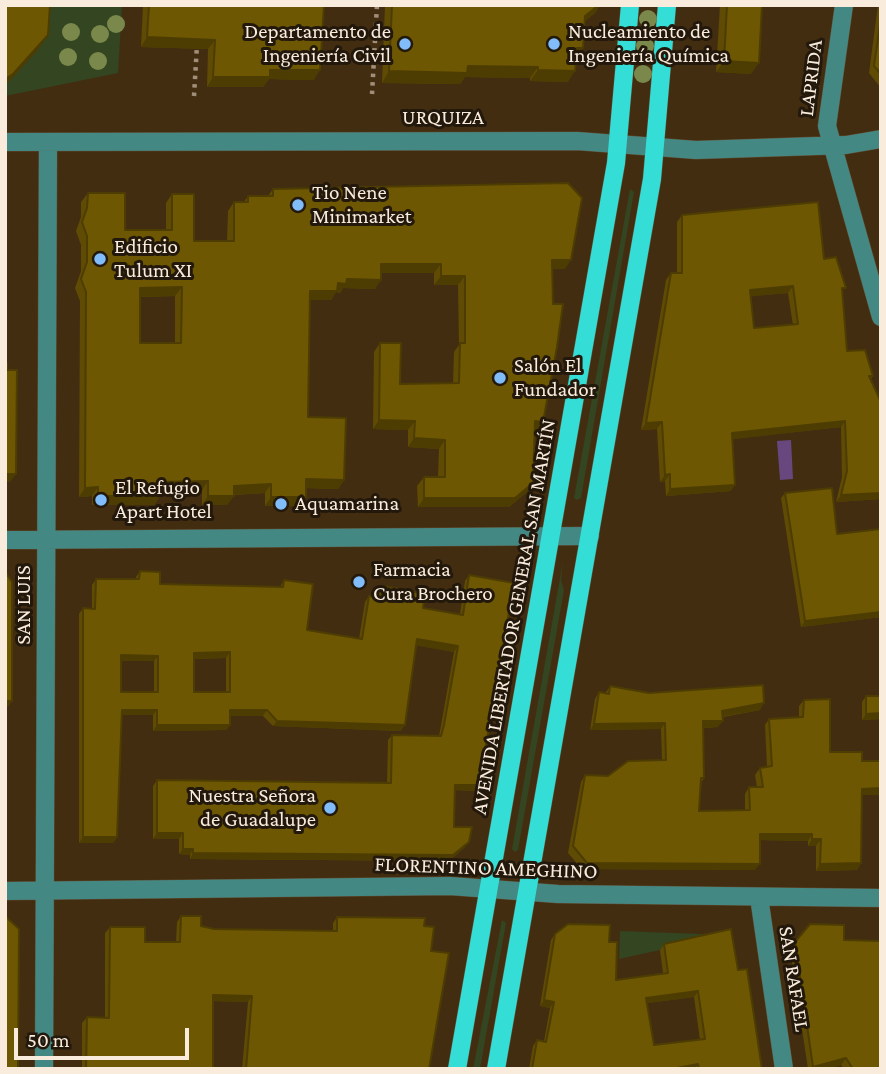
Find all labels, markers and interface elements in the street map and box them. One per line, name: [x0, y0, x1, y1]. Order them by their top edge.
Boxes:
place label: Departamento de Ingeniería Civil: [244, 19, 391, 69]
place label: Nucleamiento de Ingeniería Química: [568, 19, 729, 69]
marker: Departamento de Ingeniería Civil: [397, 36, 413, 52]
marker: Nucleamiento de Ingeniería Química: [546, 36, 562, 52]
street label: LAPRIDA: [794, 38, 828, 118]
street label: URQUIZA: [402, 105, 484, 131]
place label: Tio Nene Minimarket: [312, 180, 412, 230]
marker: Tio Nene Minimarket: [290, 197, 306, 213]
place label: Edificio Tulum XI: [114, 234, 192, 284]
marker: Edificio Tulum XI: [92, 251, 108, 267]
place label: Salón El Fundador: [514, 353, 596, 403]
marker: Salón El Fundador: [492, 370, 508, 386]
street label: AVENIDA LIBERTADOR GENERAL SAN MARTÍN: [467, 417, 561, 817]
place label: El Refugio Apart Hotel: [115, 475, 212, 525]
place label: Aquamarina: [295, 491, 399, 517]
marker: El Refugio Apart Hotel: [93, 492, 109, 508]
marker: Aquamarina: [273, 496, 289, 512]
place label: Farmacia Cura Brochero: [373, 557, 493, 607]
street label: SAN LUIS: [11, 565, 37, 645]
marker: Farmacia Cura Brochero: [351, 574, 367, 590]
place label: Nuestra Señora de Guadalupe: [188, 783, 316, 833]
marker: Nuestra Señora de Guadalupe: [322, 800, 338, 816]
street label: FLORENTINO AMEGHINO: [374, 852, 598, 884]
street label: SAN RAFAEL: [773, 925, 815, 1033]
scale bar: [18, 1014, 192, 1058]
text: 50 m: [27, 1028, 70, 1052]

